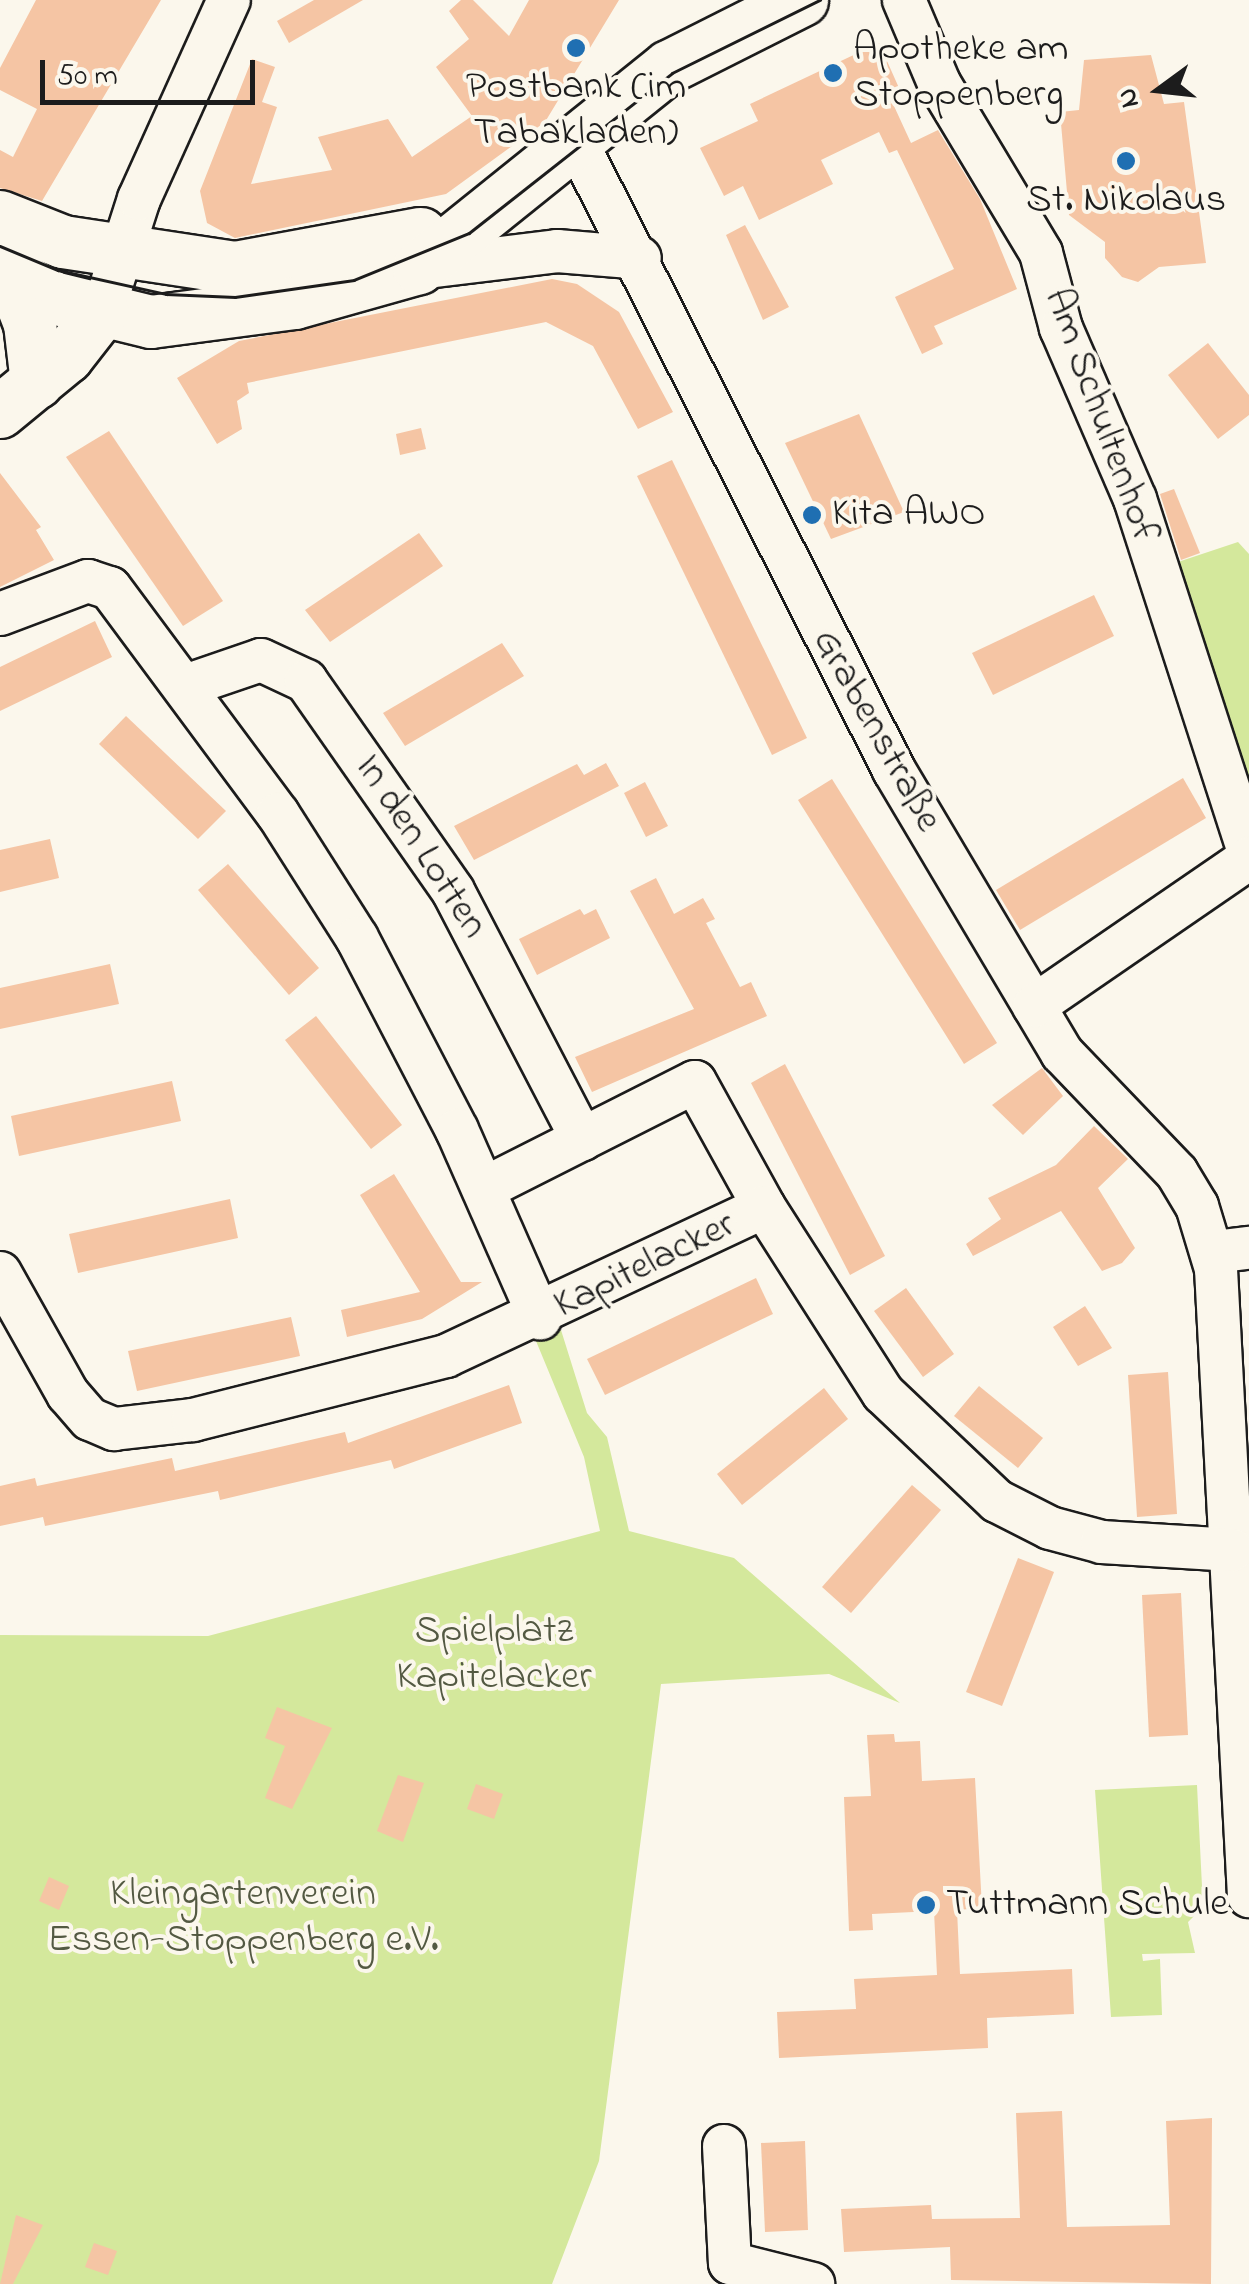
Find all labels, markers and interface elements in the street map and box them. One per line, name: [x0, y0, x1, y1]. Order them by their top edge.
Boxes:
place label: Apotheke am Stoppenberg: [853, 26, 1069, 120]
marker: Postbank (im Tabakladen): [565, 37, 587, 59]
scale bar: [45, 40, 260, 102]
north arrow: [1109, 40, 1209, 140]
text: 50 m: [57, 55, 118, 99]
marker: Apotheke am Stoppenberg: [822, 62, 844, 84]
place label: Postbank (im Tabakladen): [466, 64, 686, 158]
text: N: [1107, 83, 1152, 112]
marker: St. Nikolaus: [1115, 150, 1137, 172]
place label: St. Nikolaus: [1026, 177, 1226, 225]
street label: Am Schultenhof: [1032, 282, 1168, 550]
place label: Kita AWO: [832, 491, 986, 539]
marker: Kita AWO: [801, 504, 823, 526]
street label: Grabenstraße: [801, 621, 951, 841]
street label: In den Lotten: [343, 746, 497, 948]
street label: Kapitelacker: [547, 1202, 743, 1330]
park label: Spielplatz Kapitelacker: [396, 1608, 592, 1702]
park label: Kleingartenverein Essen-Stoppenberg e.V.: [47, 1871, 439, 1965]
place label: Tuttmann Schule: [946, 1881, 1228, 1929]
marker: Tuttmann Schule: [915, 1894, 937, 1916]

